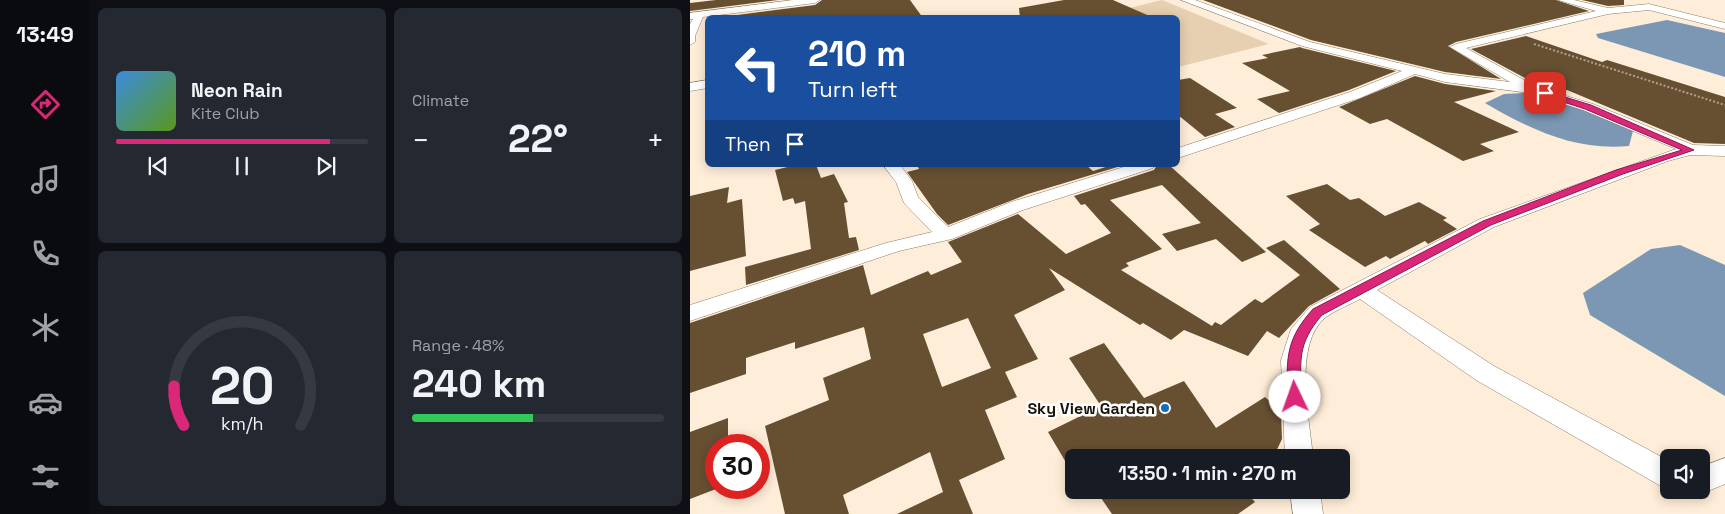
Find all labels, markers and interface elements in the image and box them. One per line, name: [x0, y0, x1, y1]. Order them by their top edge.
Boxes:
text: 13:49: [16, 20, 74, 48]
text: 210 m: [808, 32, 906, 76]
icon: left: [725, 35, 790, 100]
pin: [1524, 72, 1566, 114]
text: Turn left: [808, 75, 898, 103]
text: Neon Rain: [191, 78, 283, 103]
icon: arrive: [1531, 79, 1559, 107]
icon: directions: [28, 87, 63, 122]
text: Climate: [412, 90, 469, 111]
text: Kite Club: [191, 103, 260, 124]
text: 22°: [508, 115, 568, 163]
text: −: [412, 122, 429, 158]
text: +: [647, 122, 664, 158]
icon: arrive: [781, 130, 809, 158]
text: Then: [725, 132, 771, 157]
icon: previous: [144, 152, 172, 180]
icon: pause: [228, 152, 256, 180]
icon: next: [312, 152, 340, 180]
icon: music: [28, 162, 63, 197]
icon: phone: [28, 236, 63, 271]
icon: climate: [28, 310, 63, 345]
text: Range · 48%: [412, 335, 504, 356]
text: 20: [210, 353, 274, 419]
text: 240 km: [412, 360, 546, 408]
position arrow: [1268, 370, 1320, 422]
icon: car: [28, 385, 63, 420]
place label: Sky View Garden: [1027, 398, 1155, 419]
marker: Sky View Garden: [1159, 402, 1171, 414]
text: km/h: [221, 412, 263, 435]
speed limit sign: 30: [705, 434, 770, 499]
map controls: [1660, 449, 1710, 499]
button: sound: [1660, 449, 1710, 499]
icon: filters: [28, 459, 63, 494]
text: 13:50 · 1 min · 270 m: [1118, 461, 1297, 486]

